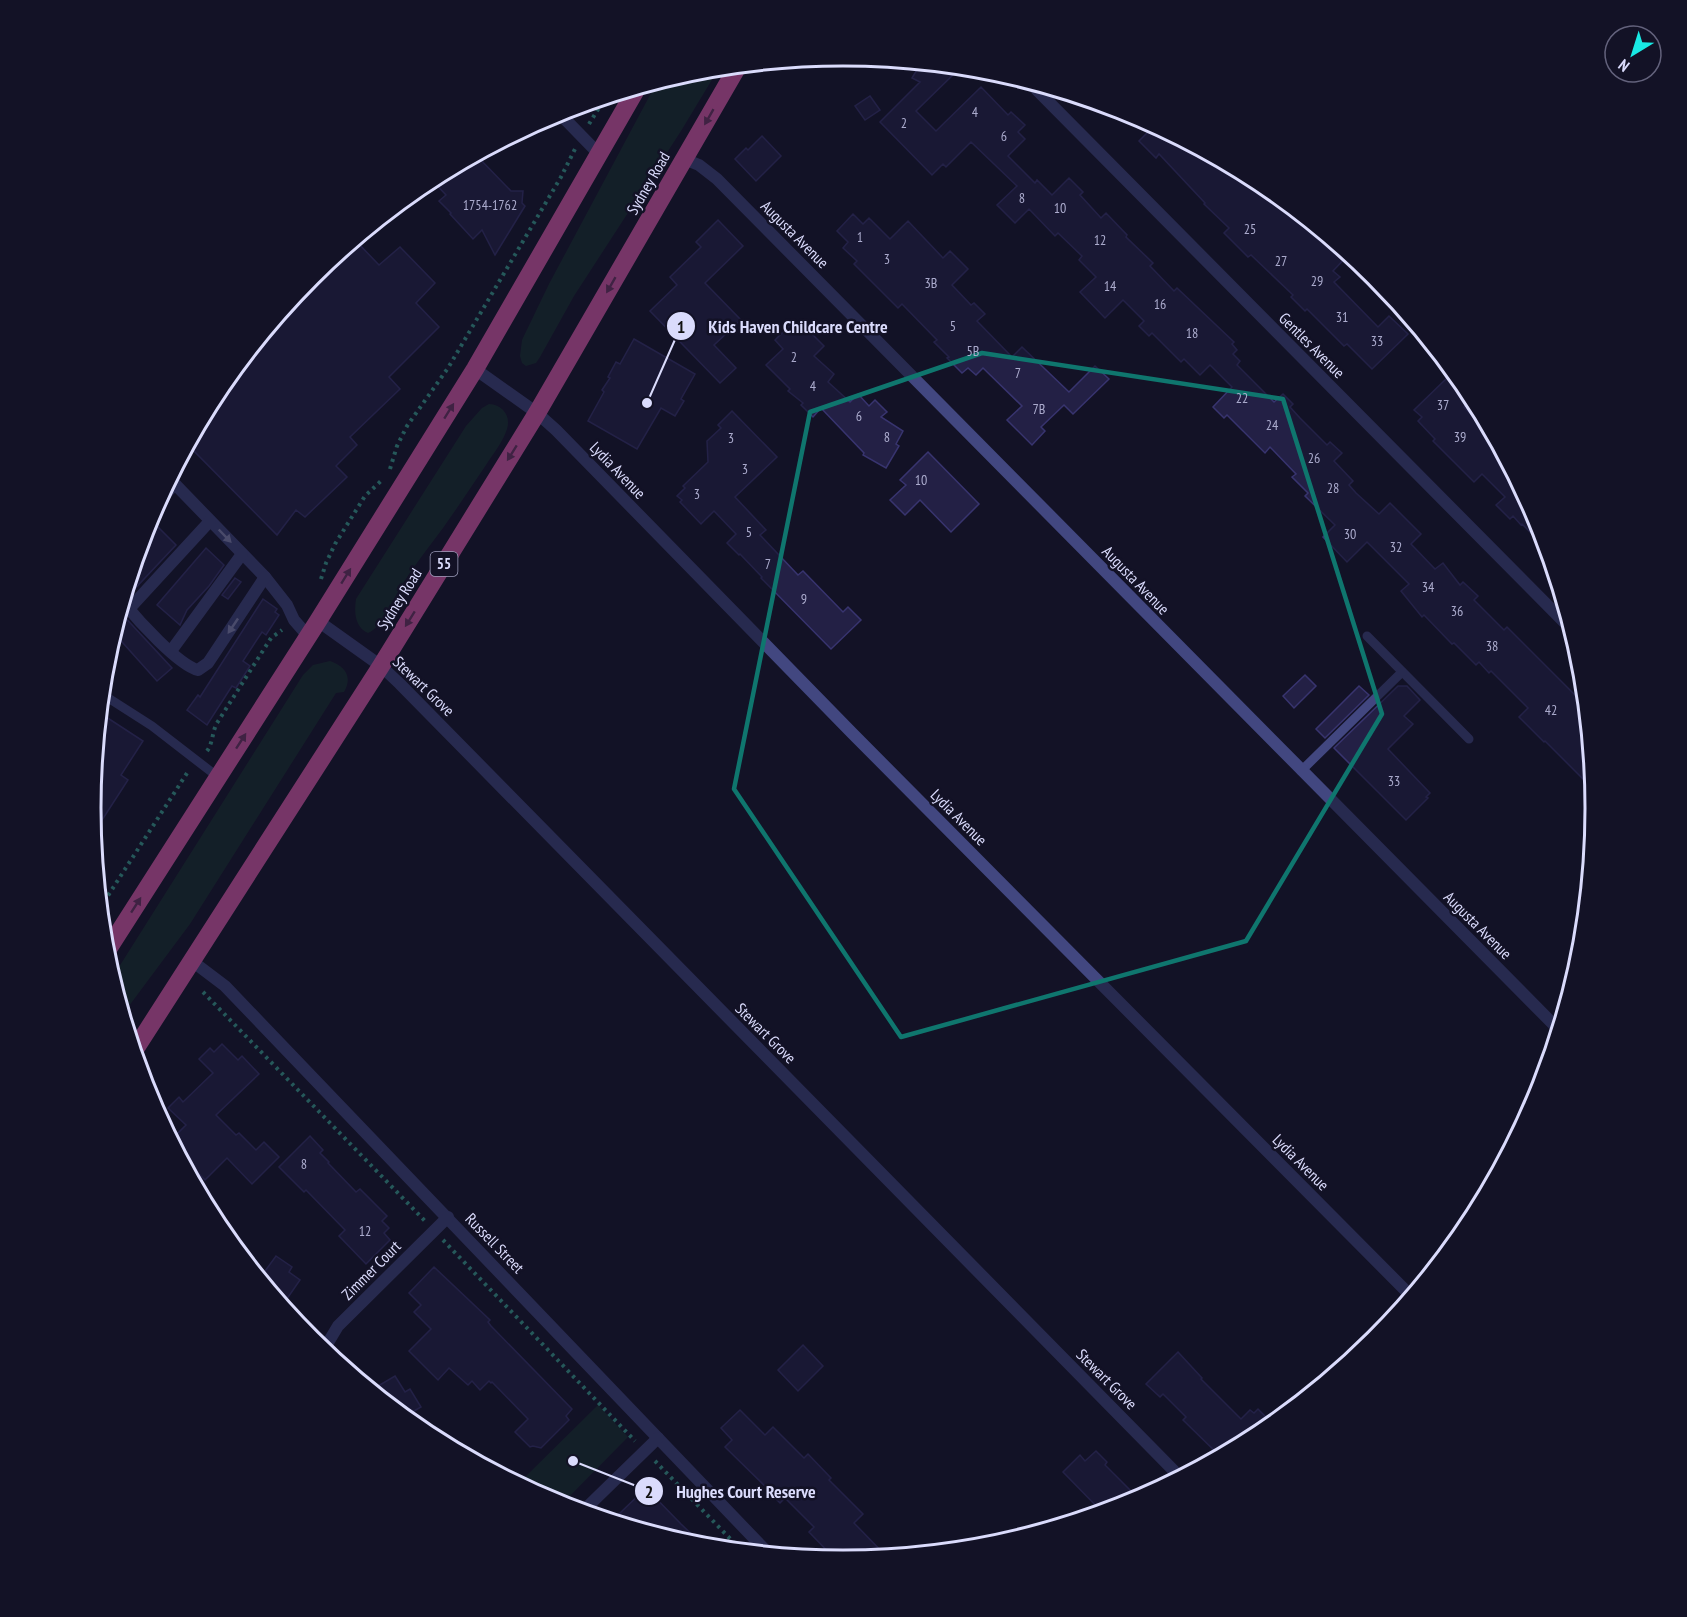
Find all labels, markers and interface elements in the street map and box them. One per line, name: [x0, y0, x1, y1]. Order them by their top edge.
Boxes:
north arrow: [1603, 24, 1663, 84]
text: N: [1614, 55, 1633, 76]
house number: 4: [972, 103, 979, 121]
one-way arrow: [704, 108, 714, 125]
house number: 2: [901, 114, 907, 132]
house number: 6: [1001, 127, 1007, 145]
street label: Sydney Road: [622, 148, 674, 218]
house number: 8: [1019, 189, 1025, 207]
house number: 1754-1762: [463, 196, 517, 214]
street label: Augusta Avenue: [757, 196, 833, 272]
house number: 10: [1054, 199, 1066, 217]
house number: 25: [1244, 220, 1256, 238]
house number: 1: [857, 228, 863, 246]
house number: 12: [1094, 231, 1106, 249]
house number: 3: [884, 250, 890, 268]
house number: 27: [1275, 252, 1287, 270]
house number: 29: [1311, 272, 1323, 290]
house number: 3B: [925, 274, 937, 292]
one-way arrow: [606, 277, 617, 293]
house number: 14: [1104, 277, 1117, 295]
house number: 16: [1154, 295, 1166, 313]
callout: Kids Haven Childcare Centre: [666, 308, 900, 344]
street label: Gentles Avenue: [1275, 308, 1349, 382]
house number: 31: [1336, 308, 1348, 326]
text: 1: [677, 315, 685, 338]
text: Kids Haven Childcare Centre: [708, 315, 888, 338]
house number: 5: [950, 317, 956, 335]
house number: 18: [1186, 324, 1198, 342]
house number: 33: [1371, 332, 1383, 350]
house number: 5B: [967, 342, 979, 360]
house number: 2: [791, 348, 797, 366]
house number: 7: [1015, 364, 1021, 382]
house number: 4: [810, 377, 817, 395]
house number: 22: [1236, 389, 1248, 407]
house number: 37: [1437, 396, 1449, 414]
house number: 7B: [1033, 400, 1045, 418]
one-way arrow: [443, 403, 454, 419]
house number: 6: [856, 407, 862, 425]
house number: 24: [1266, 416, 1279, 434]
house number: 8: [884, 428, 890, 446]
house number: 39: [1454, 428, 1466, 446]
house number: 3: [728, 429, 734, 447]
street label: Lydia Avenue: [586, 437, 650, 503]
one-way arrow: [507, 445, 518, 462]
house number: 26: [1308, 449, 1320, 467]
house number: 3: [742, 460, 748, 478]
house number: 10: [915, 471, 927, 489]
house number: 28: [1327, 479, 1339, 497]
house number: 3: [694, 485, 700, 503]
house number: 5: [746, 523, 752, 541]
house number: 30: [1344, 525, 1356, 543]
one-way arrow: [218, 529, 232, 544]
house number: 32: [1390, 538, 1402, 556]
street label: Augusta Avenue: [1098, 541, 1174, 619]
road number: 55: [430, 552, 458, 576]
house number: 7: [765, 555, 771, 573]
street label: Sydney Road: [372, 564, 426, 634]
one-way arrow: [340, 568, 351, 584]
house number: 34: [1422, 578, 1435, 596]
house number: 9: [801, 590, 807, 608]
house number: 36: [1451, 602, 1463, 620]
one-way arrow: [404, 611, 415, 627]
one-way arrow: [228, 618, 239, 634]
house number: 38: [1486, 637, 1498, 655]
street label: Stewart Grove: [389, 652, 459, 720]
house number: 42: [1545, 701, 1557, 719]
one-way arrow: [236, 733, 247, 749]
house number: 33: [1388, 772, 1400, 790]
street label: Lydia Avenue: [927, 785, 991, 849]
street label: Augusta Avenue: [1440, 887, 1516, 963]
one-way arrow: [131, 897, 142, 913]
street label: Stewart Grove: [731, 998, 801, 1068]
street label: Lydia Avenue: [1269, 1130, 1333, 1194]
house number: 8: [301, 1155, 307, 1173]
street label: Russell Street: [461, 1209, 529, 1278]
house number: 12: [359, 1222, 371, 1240]
street label: Zimmer Court: [337, 1236, 405, 1304]
street label: Stewart Grove: [1072, 1344, 1142, 1414]
callout: Hughes Court Reserve: [634, 1473, 827, 1509]
text: 2: [645, 1480, 653, 1503]
text: Hughes Court Reserve: [676, 1480, 816, 1503]

